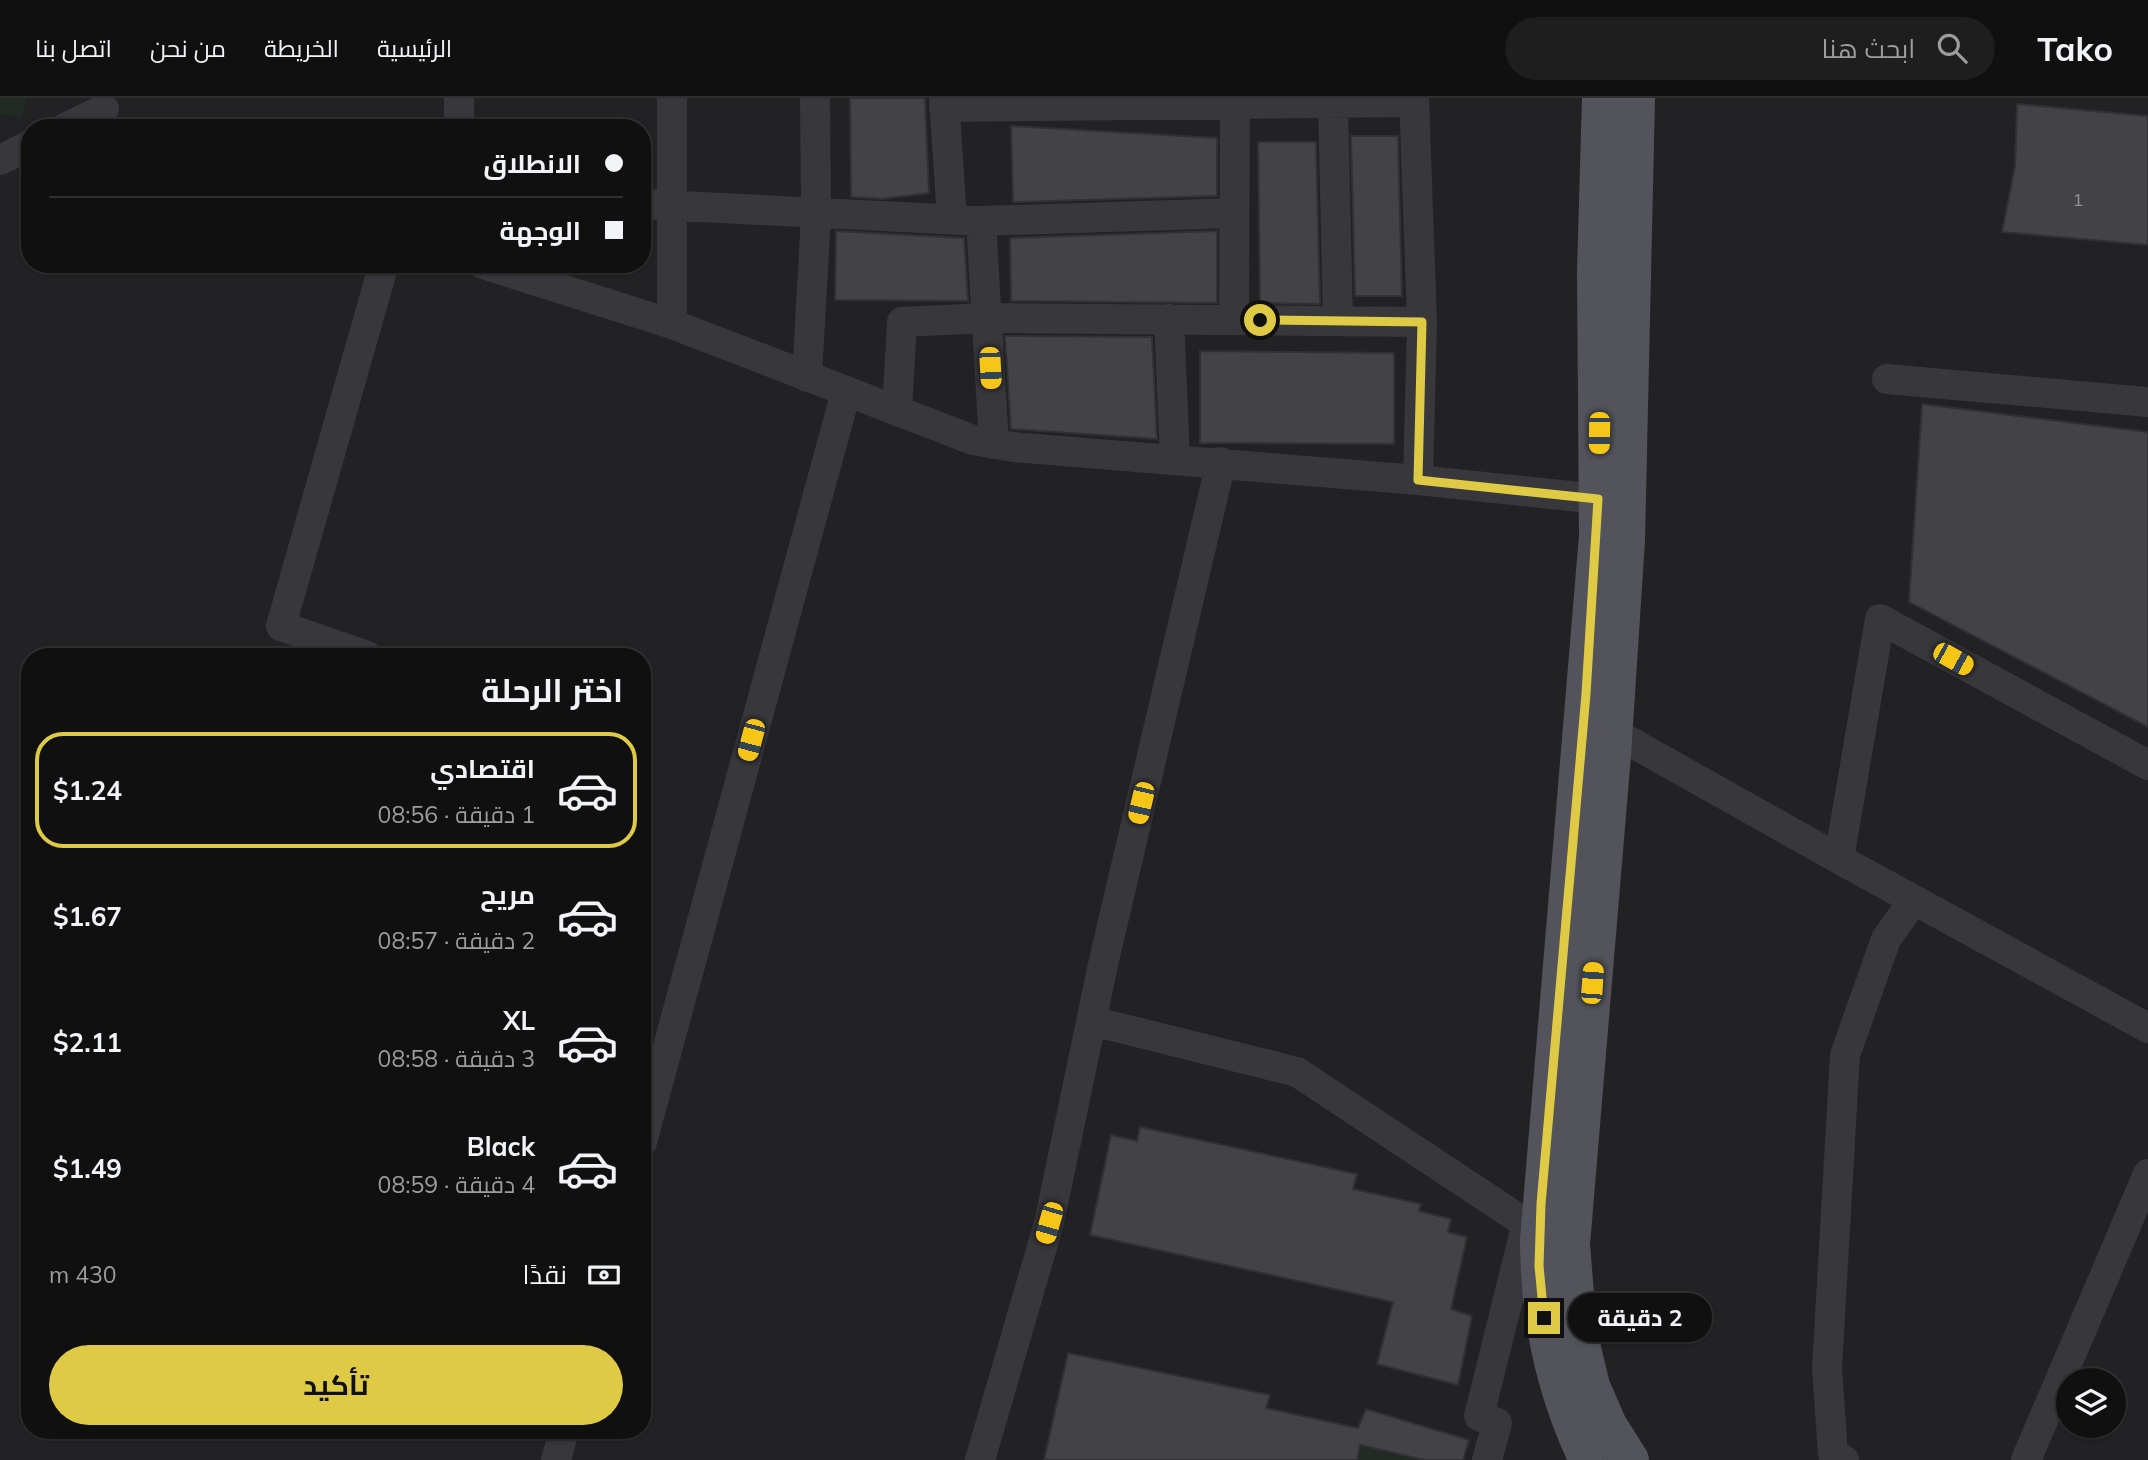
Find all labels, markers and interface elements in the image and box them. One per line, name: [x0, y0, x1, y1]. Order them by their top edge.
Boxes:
search box: [1505, 17, 1995, 80]
text: Tako: [2037, 28, 2113, 69]
icon: search: [1933, 29, 1971, 67]
text: ابحث هنا: [1822, 32, 1915, 65]
text: اتصل بنا: [35, 33, 112, 63]
text: من نحن: [150, 33, 226, 63]
text: الخريطة: [264, 33, 339, 63]
text: الرئيسية: [377, 33, 452, 63]
text: الانطلاق: [483, 147, 581, 180]
house number: 1: [2073, 188, 2083, 211]
text: الوجهة: [500, 214, 581, 247]
route start: [1244, 304, 1276, 336]
car: [979, 346, 1002, 390]
car: [1589, 412, 1610, 454]
car: [1930, 640, 1977, 678]
text: اختر الرحلة: [481, 670, 623, 710]
car: [736, 717, 767, 763]
text: اقتصادي: [430, 752, 535, 785]
icon: car: [556, 759, 619, 822]
text: $1.24: [53, 774, 122, 807]
car: [1127, 780, 1156, 826]
text: 1 دقيقة · 08:56: [378, 800, 535, 829]
text: مريح: [480, 878, 535, 911]
icon: car: [556, 885, 619, 948]
text: $1.67: [53, 900, 122, 933]
text: 2 دقيقة · 08:57: [378, 926, 535, 955]
car: [1581, 961, 1604, 1005]
text: XL: [503, 1004, 535, 1037]
icon: car: [556, 1011, 619, 1074]
text: $2.11: [53, 1026, 122, 1059]
text: 3 دقيقة · 08:58: [378, 1044, 535, 1073]
text: Black: [467, 1130, 535, 1163]
icon: car: [556, 1137, 619, 1200]
text: $1.49: [53, 1152, 122, 1185]
text: 4 دقيقة · 08:59: [378, 1170, 535, 1199]
car: [1034, 1200, 1065, 1246]
icon: cash: [585, 1256, 623, 1294]
text: نقدًا: [523, 1258, 567, 1291]
text: 430 m: [49, 1260, 117, 1289]
callout: 2 دقيقة: [1568, 1294, 1712, 1342]
route end: [1528, 1302, 1560, 1334]
text: 2 دقيقة: [1597, 1303, 1683, 1332]
button: تأكيد: [49, 1345, 623, 1425]
map controls: [2056, 1368, 2126, 1438]
button: layers: [2056, 1368, 2126, 1438]

